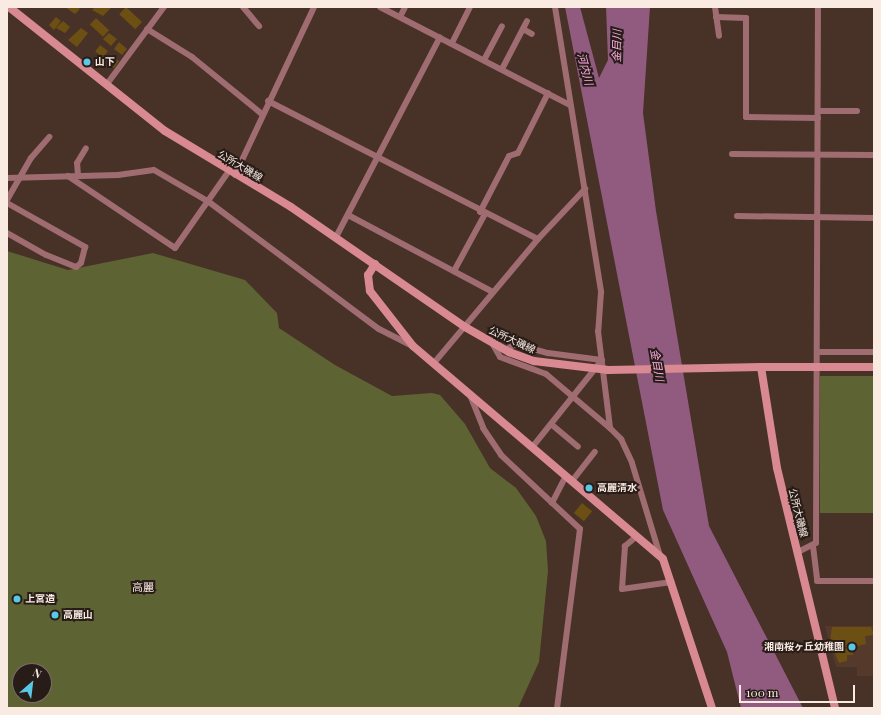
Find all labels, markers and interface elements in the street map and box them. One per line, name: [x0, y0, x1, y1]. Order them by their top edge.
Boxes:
water label: 金目川: [610, 29, 624, 63]
water label: 河内川: [574, 51, 596, 87]
place label: 山下: [95, 56, 115, 68]
marker: 山下: [82, 57, 92, 67]
street label: 公所大磯線: [215, 148, 265, 184]
street label: 公所大磯線: [487, 324, 537, 356]
water label: 金目川: [648, 348, 666, 382]
place label: 高麗清水: [597, 482, 637, 494]
marker: 高麗清水: [584, 483, 594, 493]
street label: 公所大磯線: [786, 487, 810, 539]
district label: 高麗: [132, 580, 154, 594]
place label: 上宮造: [25, 593, 55, 605]
marker: 上宮造: [12, 594, 22, 604]
place label: 高麗山: [63, 609, 93, 621]
marker: 高麗山: [50, 610, 60, 620]
place label: 湘南桜ヶ丘幼稚園: [764, 641, 844, 653]
marker: 湘南桜ヶ丘幼稚園: [847, 642, 857, 652]
north arrow: [12, 663, 52, 703]
text: N: [30, 664, 44, 681]
scale bar: [741, 677, 857, 703]
text: 100 m: [746, 684, 778, 700]

